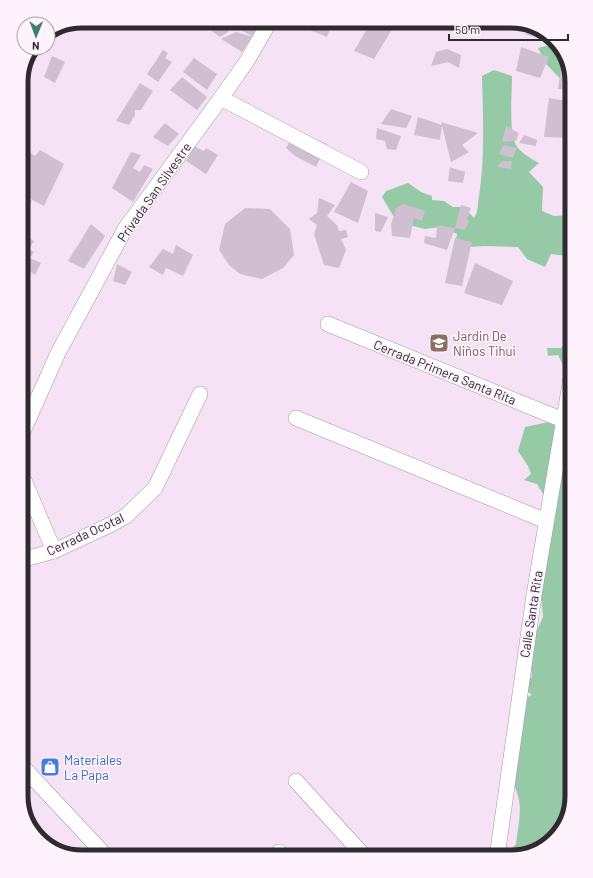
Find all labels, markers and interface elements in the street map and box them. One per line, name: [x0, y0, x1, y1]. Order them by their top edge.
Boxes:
north arrow: [16, 16, 56, 56]
scale bar: [449, 16, 568, 42]
text: 50 m: [455, 22, 480, 36]
text: N: [32, 40, 40, 53]
street label: Privada San Silvestre: [114, 139, 194, 245]
place label: Jardin De Niños Tihui: [453, 328, 516, 359]
school or university icon: Jardin De Niños Tihui: [428, 332, 450, 354]
street label: Cerrada Primera Santa Rita: [371, 336, 519, 408]
street label: Cerrada Ocotal: [44, 509, 126, 559]
street label: Calle Santa Rita: [516, 569, 546, 659]
place label: Materiales La Papa: [64, 752, 122, 783]
shop icon: Materiales La Papa: [39, 756, 61, 778]

